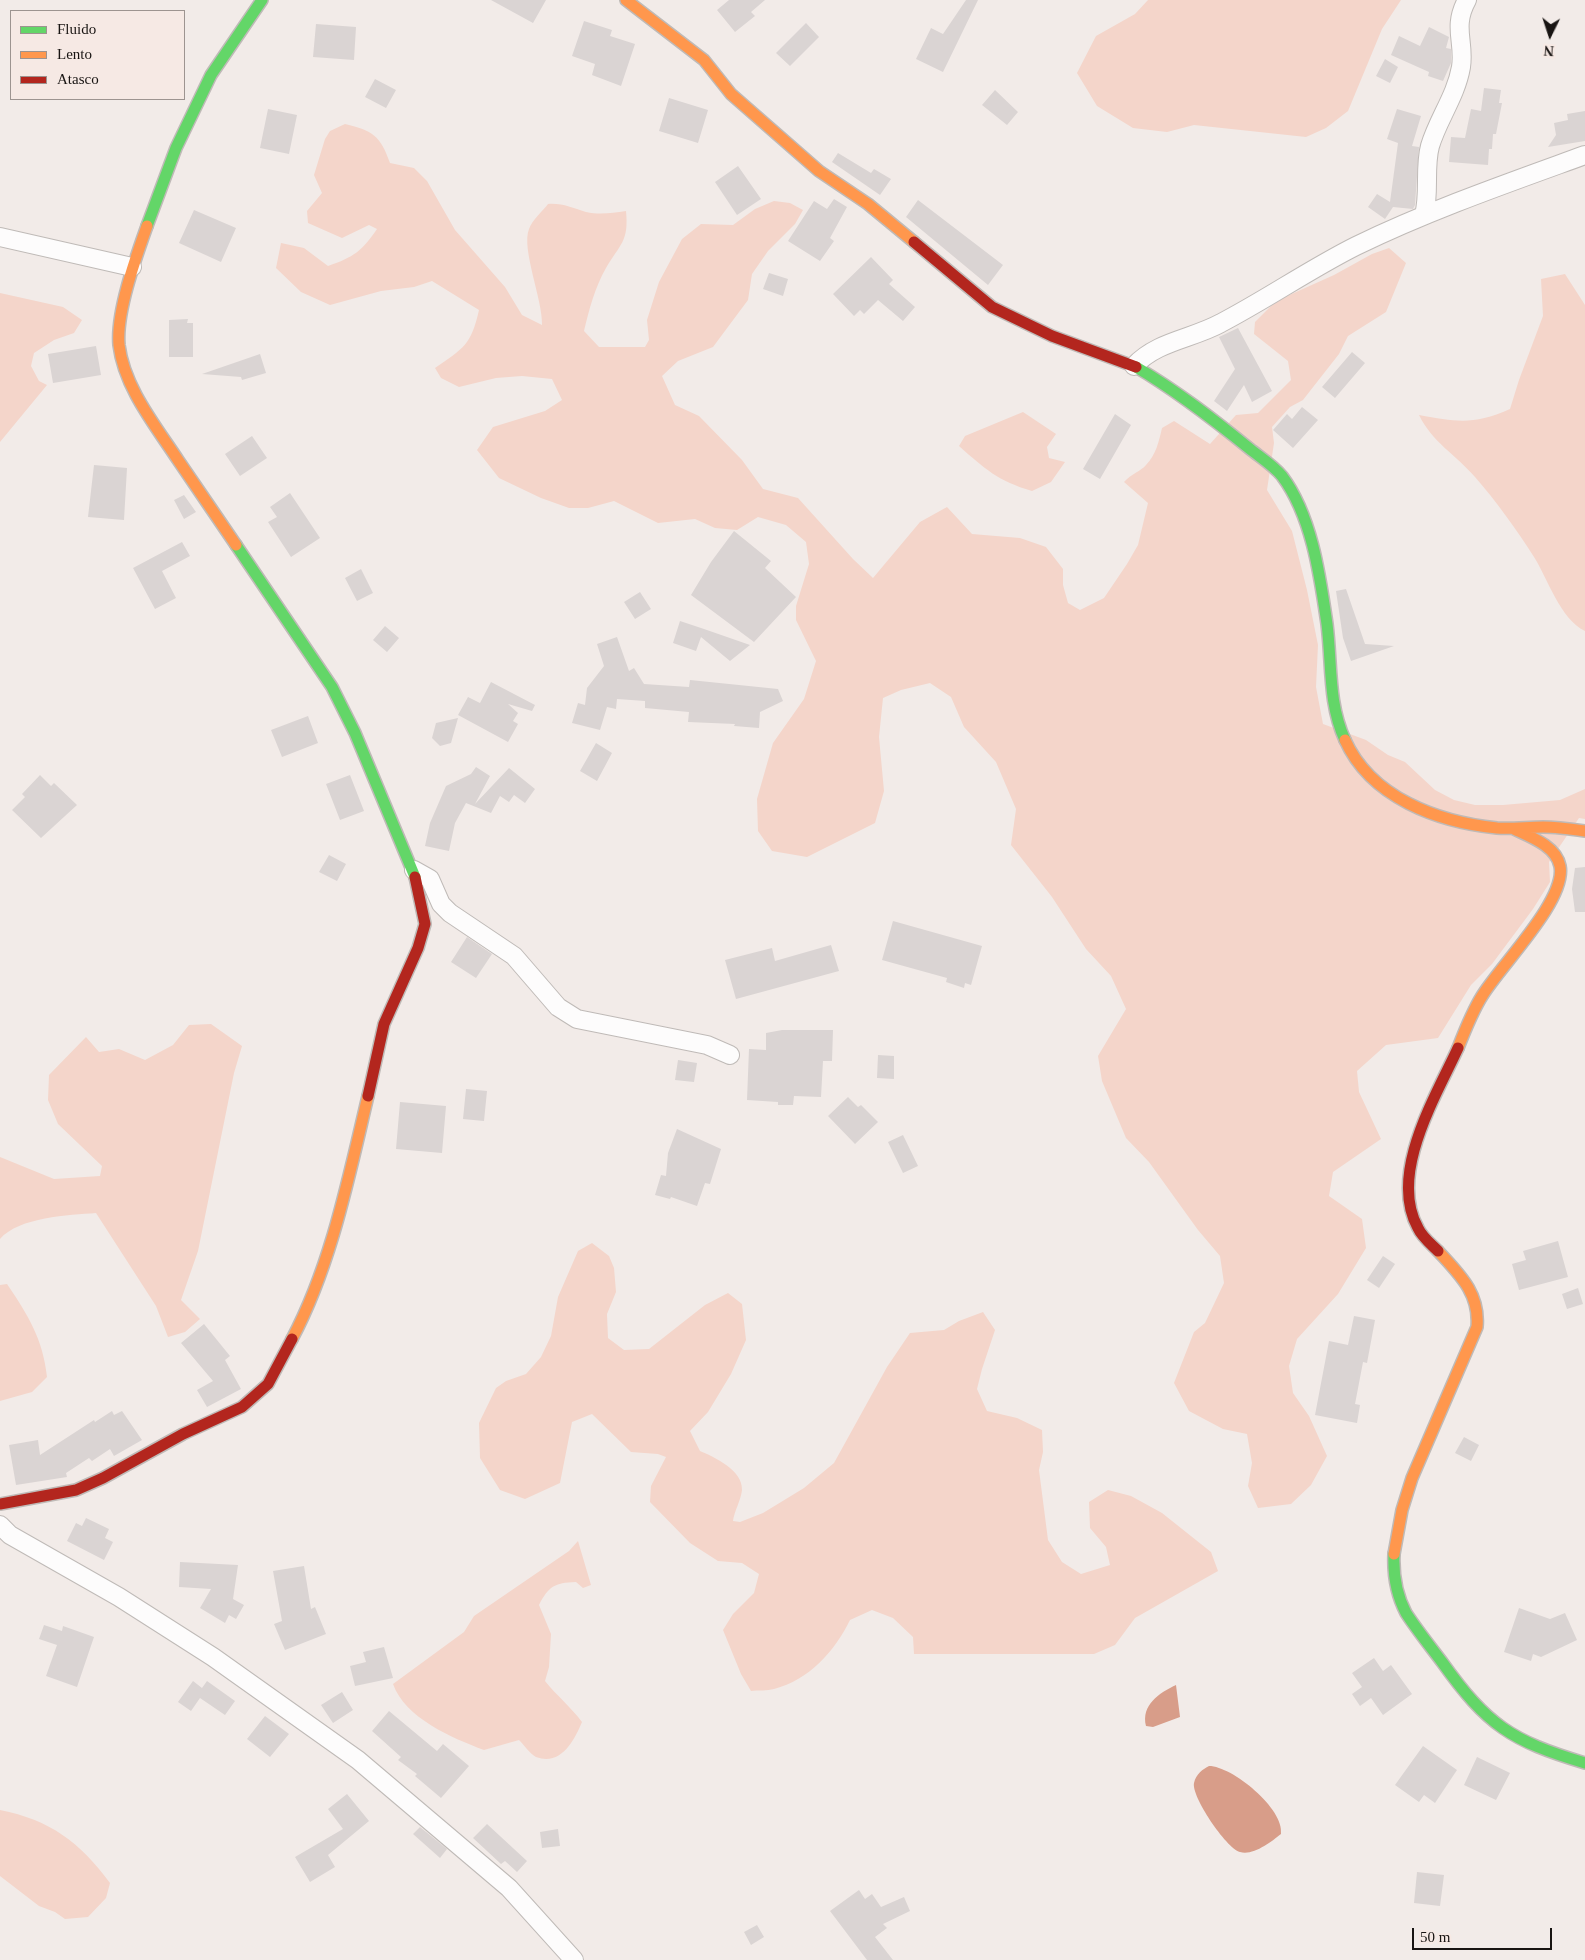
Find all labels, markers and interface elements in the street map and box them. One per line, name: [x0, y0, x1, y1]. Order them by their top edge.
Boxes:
legend: [10, 10, 185, 100]
north arrow: [1525, 10, 1575, 60]
text: Fluido: [57, 21, 96, 37]
text: N: [1543, 43, 1554, 58]
text: Lento: [57, 46, 92, 62]
text: Atasco: [57, 71, 99, 87]
scale bar: [1415, 1918, 1555, 1950]
text: 50 m: [1420, 1929, 1450, 1945]

